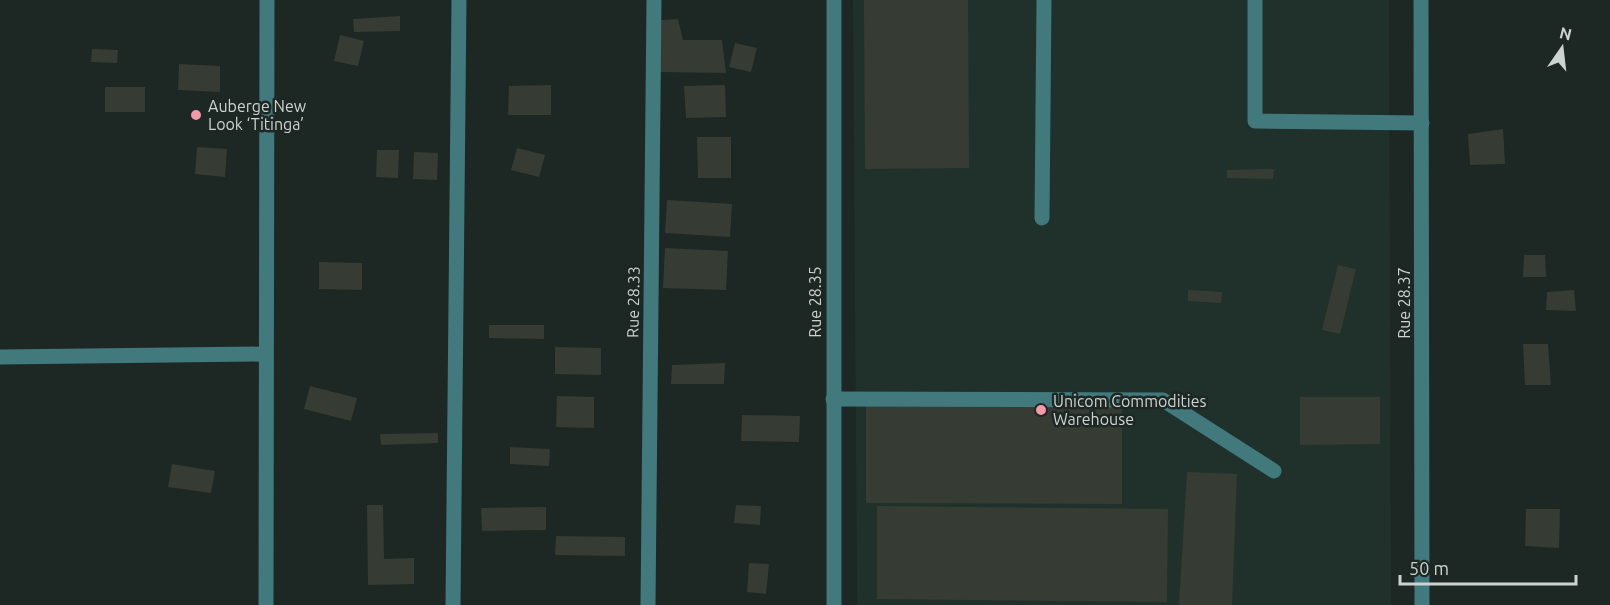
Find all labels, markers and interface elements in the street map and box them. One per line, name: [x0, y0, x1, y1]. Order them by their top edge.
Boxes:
north arrow: [1532, 18, 1592, 78]
text: N: [1558, 23, 1574, 44]
place label: Auberge New Look ‘Titinga’: [208, 97, 307, 133]
marker: Auberge New Look ‘Titinga’: [189, 108, 203, 122]
street label: Rue 28.33: [623, 266, 643, 338]
street label: Rue 28.35: [806, 266, 824, 338]
street label: Rue 28.37: [1395, 267, 1413, 339]
place label: Unicom Commodities Warehouse: [1053, 392, 1207, 428]
marker: Unicom Commodities Warehouse: [1034, 403, 1048, 417]
scale bar: [1400, 548, 1576, 586]
text: 50 m: [1409, 558, 1449, 578]

